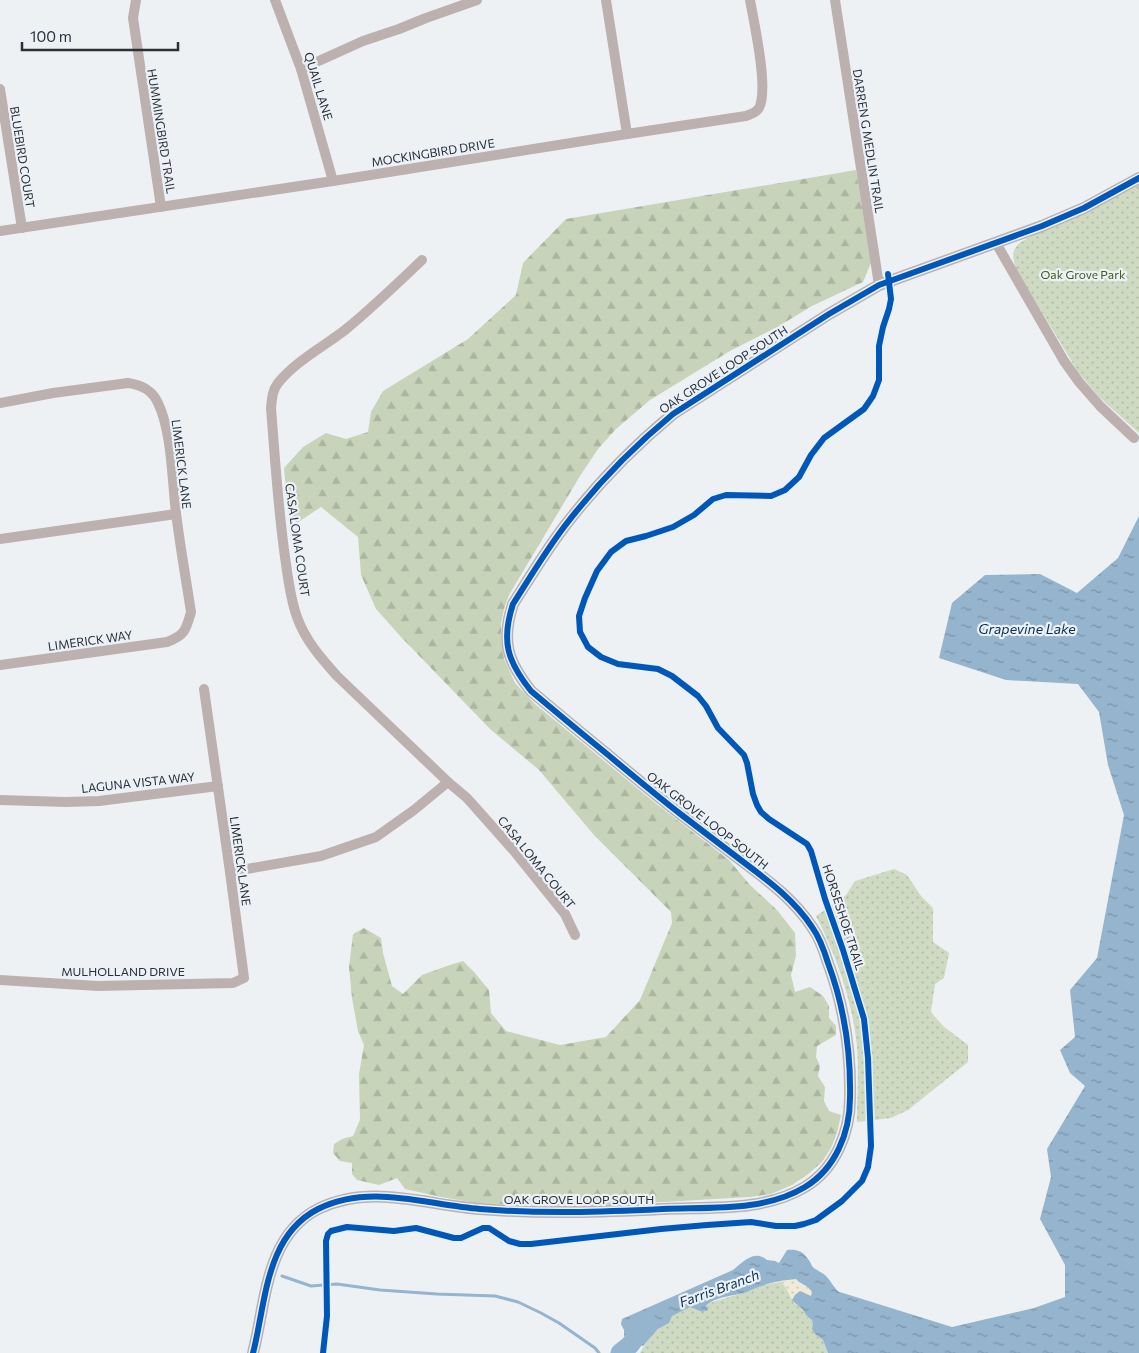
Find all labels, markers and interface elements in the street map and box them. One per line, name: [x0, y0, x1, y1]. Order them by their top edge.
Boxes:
scale bar: [22, 20, 179, 52]
text: 100 m: [30, 27, 72, 45]
street label: QUAIL LANE: [302, 50, 336, 122]
street label: HUMMINGBIRD TRAIL: [145, 68, 179, 195]
street label: DARREN G MEDLIN TRAIL: [851, 68, 887, 214]
street label: BLUEBIRD COURT: [8, 105, 38, 209]
street label: MOCKINGBIRD DRIVE: [370, 135, 496, 169]
park label: Oak Grove Park: [1041, 267, 1126, 281]
street label: OAK GROVE LOOP SOUTH: [656, 322, 790, 416]
street label: LIMERICK LANE: [170, 418, 194, 510]
street label: CASA LOMA COURT: [283, 482, 313, 598]
water label: Grapevine Lake: [978, 620, 1076, 637]
street label: LIMERICK WAY: [47, 627, 133, 653]
street label: OAK GROVE LOOP SOUTH: [644, 768, 772, 872]
street label: LAGUNA VISTA WAY: [81, 769, 196, 795]
street label: CASA LOMA COURT: [495, 813, 579, 911]
street label: LIMERICK LANE: [228, 815, 254, 907]
street label: HORSESHOE TRAIL: [820, 862, 868, 972]
street label: MULHOLLAND DRIVE: [61, 964, 185, 978]
street label: OAK GROVE LOOP SOUTH: [504, 1192, 654, 1206]
water label: Farris Branch: [677, 1266, 761, 1310]

